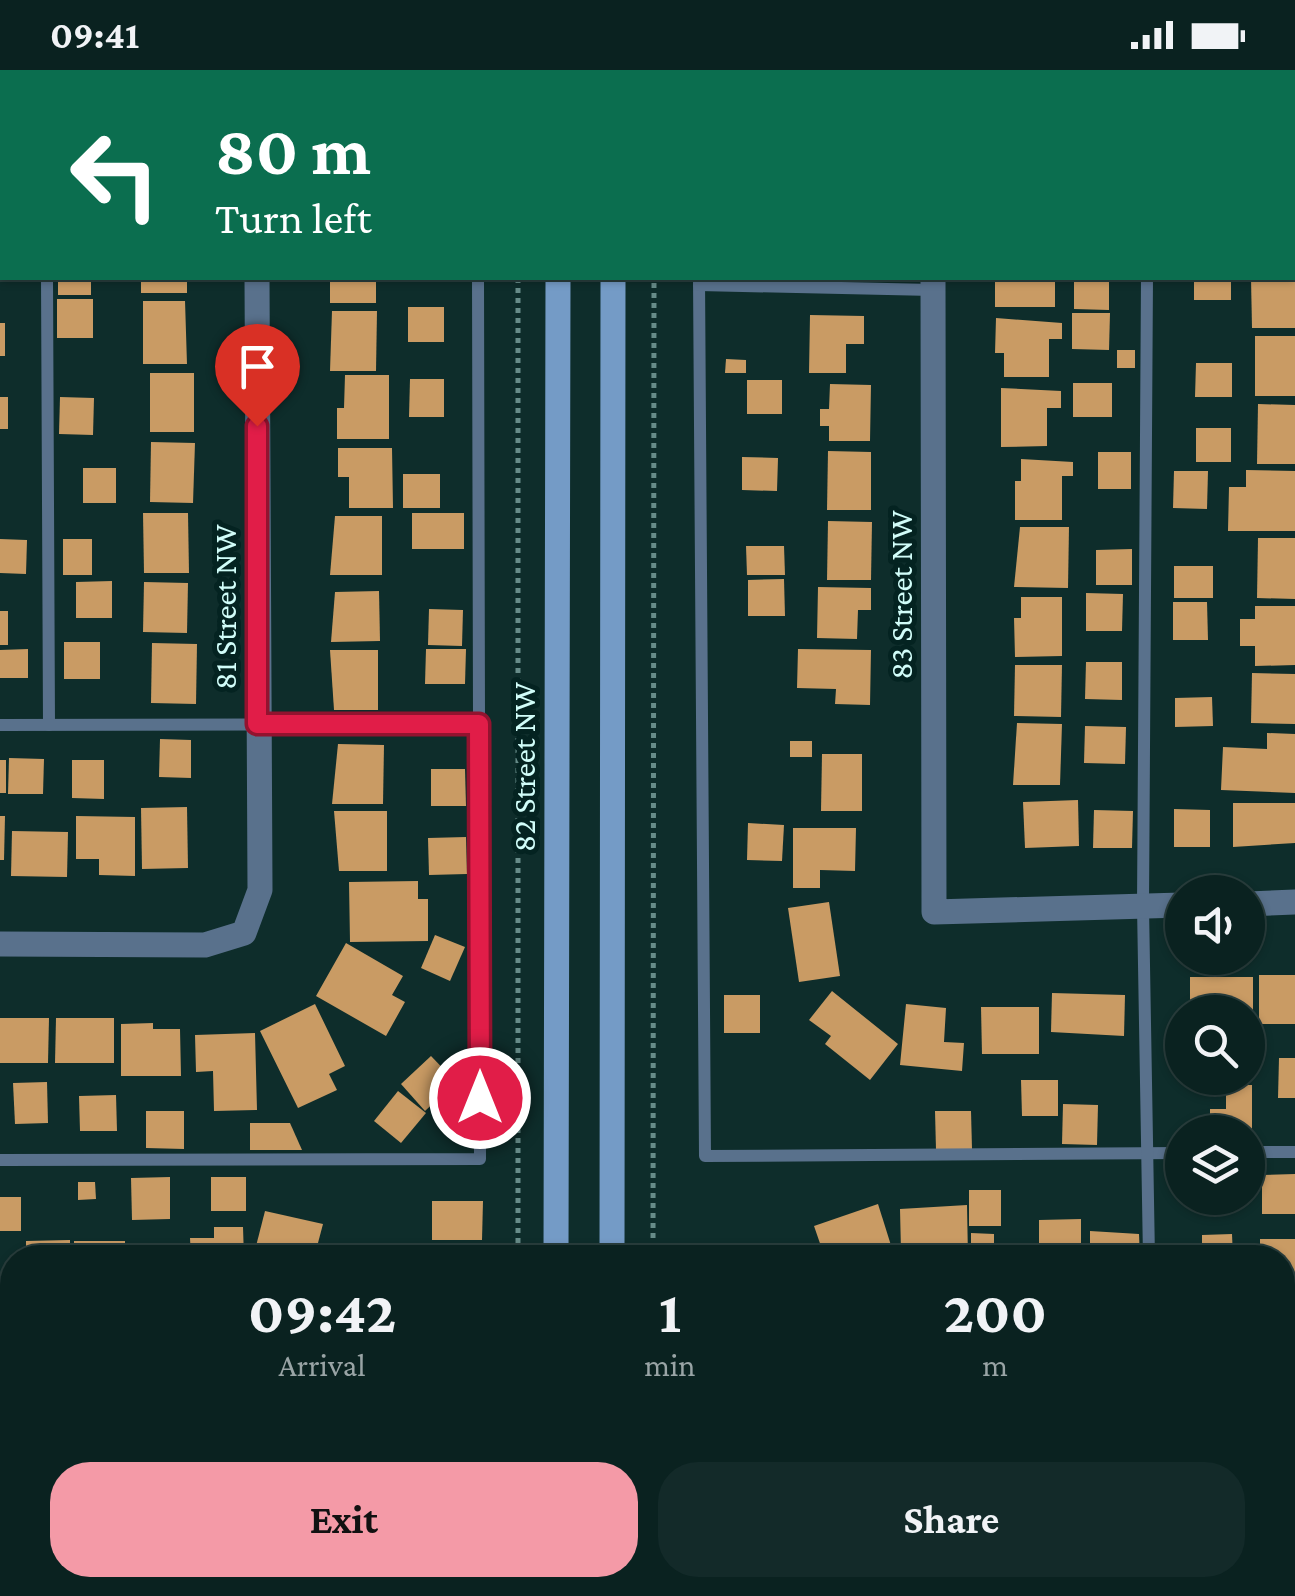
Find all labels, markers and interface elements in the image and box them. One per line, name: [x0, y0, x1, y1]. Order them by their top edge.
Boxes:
text: 09:41: [50, 14, 139, 56]
icon: left: [50, 110, 180, 240]
text: 80 m: [215, 111, 371, 189]
text: Turn left: [215, 193, 372, 243]
pin: [215, 324, 300, 427]
icon: arrive: [230, 339, 285, 394]
street label: 83 Street NW: [883, 510, 919, 680]
street label: 81 Street NW: [207, 524, 243, 690]
street label: 82 Street NW: [506, 682, 542, 852]
map controls: [1165, 875, 1265, 1215]
button: sound: [1165, 875, 1265, 975]
button: search: [1165, 995, 1265, 1095]
position arrow: [428, 1046, 532, 1150]
button: layers: [1165, 1115, 1265, 1215]
text: 09:42: [248, 1278, 396, 1345]
text: 1: [659, 1278, 681, 1345]
text: 200: [943, 1278, 1047, 1345]
text: Arrival: [279, 1347, 366, 1383]
text: min: [644, 1347, 696, 1383]
text: m: [982, 1347, 1008, 1383]
button: Exit: [50, 1462, 638, 1577]
button: Share: [658, 1462, 1245, 1577]

